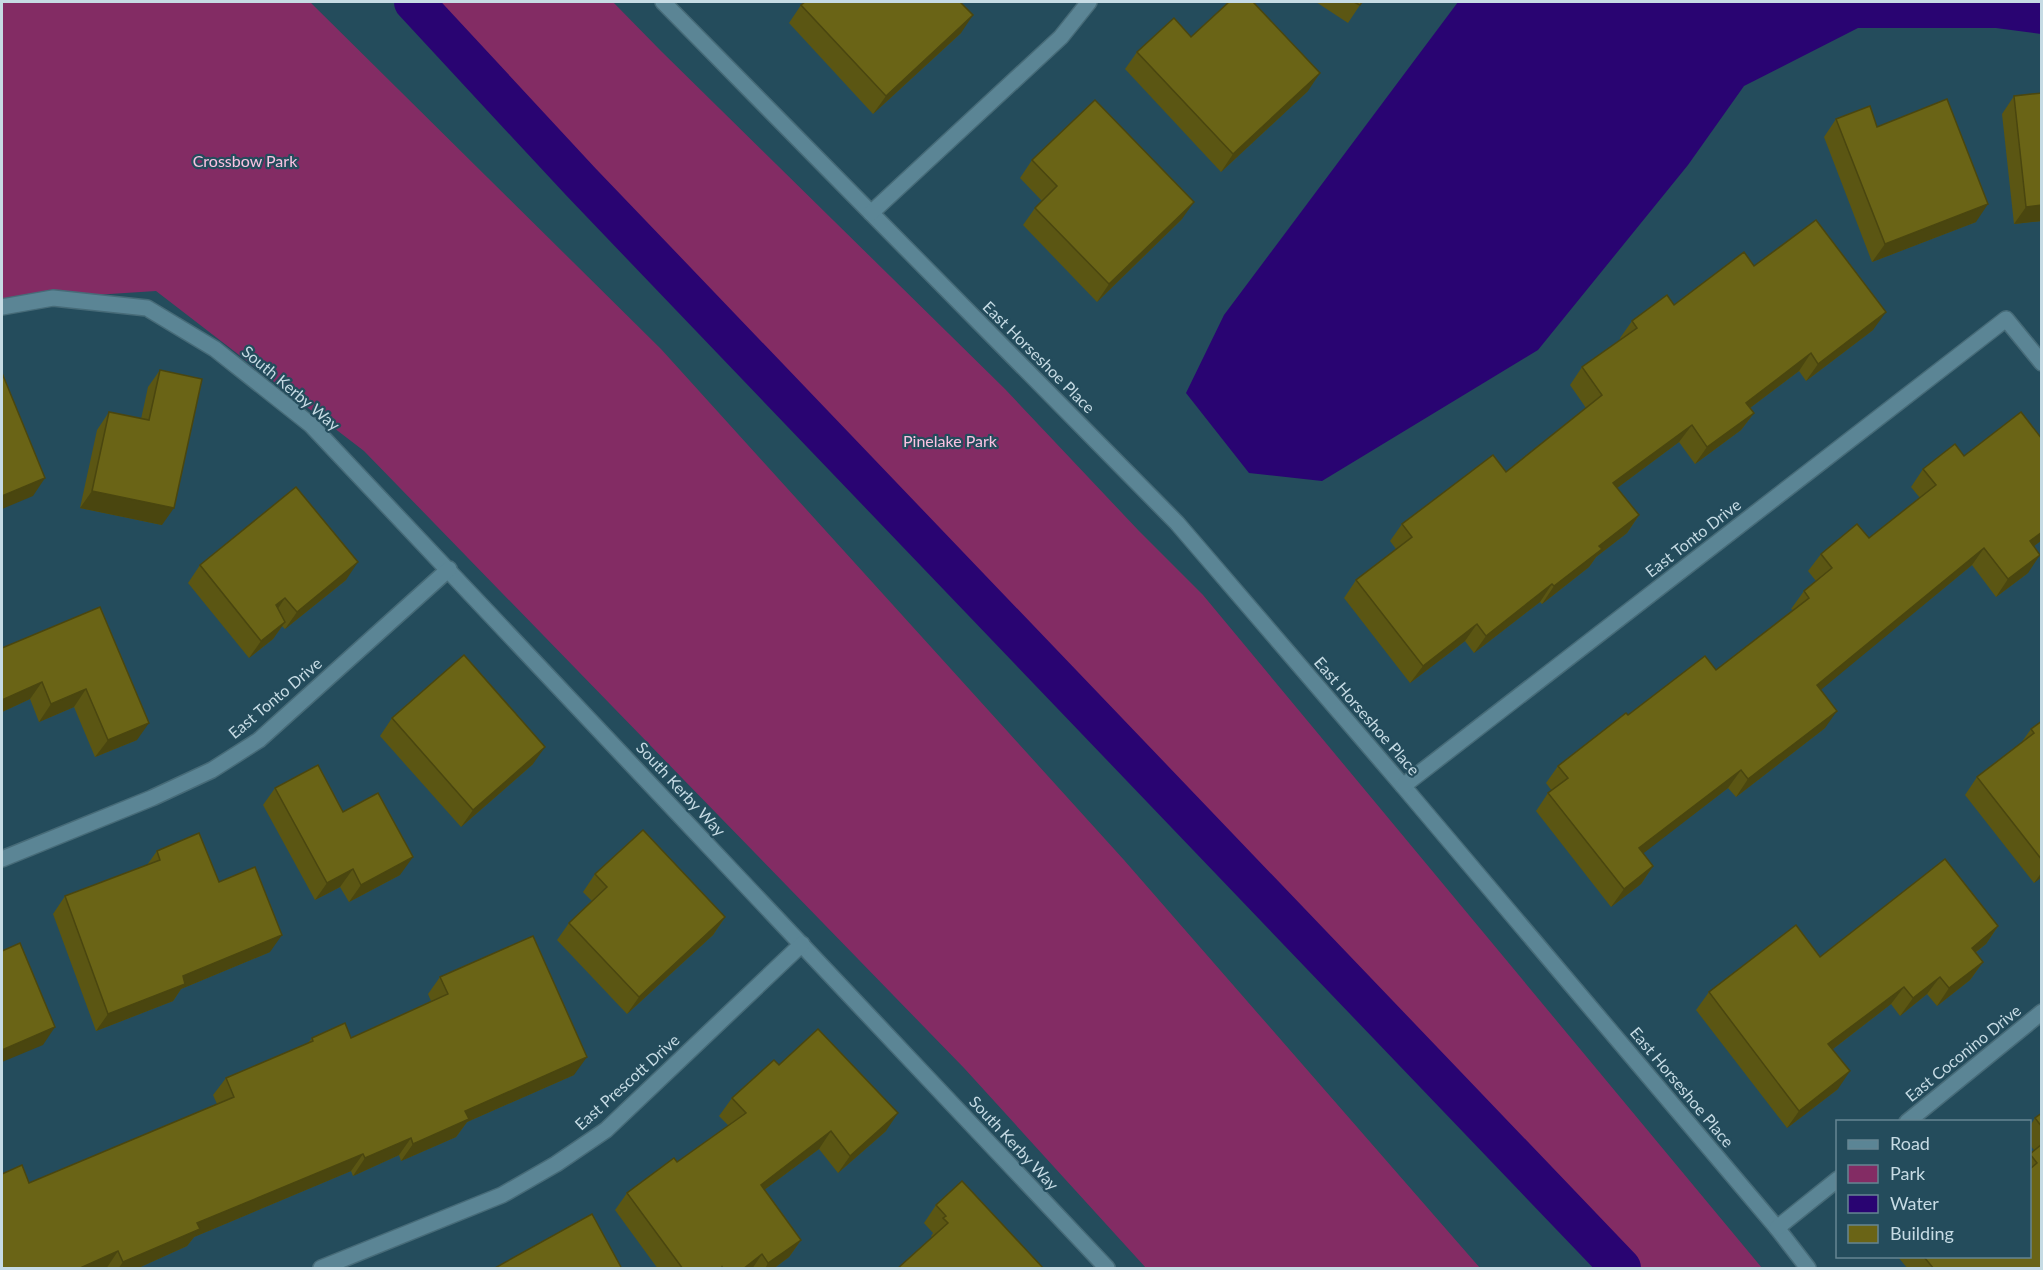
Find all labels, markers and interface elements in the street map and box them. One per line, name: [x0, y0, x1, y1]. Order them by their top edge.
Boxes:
park label: Crossbow Park: [193, 151, 298, 170]
street label: East Horseshoe Place: [979, 297, 1099, 417]
street label: South Kerby Way: [239, 341, 345, 435]
park label: Pinelake Park: [903, 431, 998, 450]
street label: East Tonto Drive: [1641, 494, 1744, 581]
street label: East Tonto Drive: [224, 653, 325, 742]
street label: East Horseshoe Place: [1311, 653, 1424, 779]
street label: South Kerby Way: [633, 738, 730, 840]
street label: East Coconino Drive: [1901, 1000, 2024, 1105]
street label: East Horseshoe Place: [1627, 1023, 1738, 1151]
street label: East Prescott Drive: [571, 1030, 683, 1133]
street label: South Kerby Way: [966, 1092, 1063, 1194]
legend: [1836, 1120, 2031, 1258]
text: Road: [1890, 1132, 1930, 1154]
text: Park: [1890, 1162, 1926, 1184]
text: Water: [1890, 1192, 1939, 1214]
text: Building: [1890, 1222, 1954, 1244]

